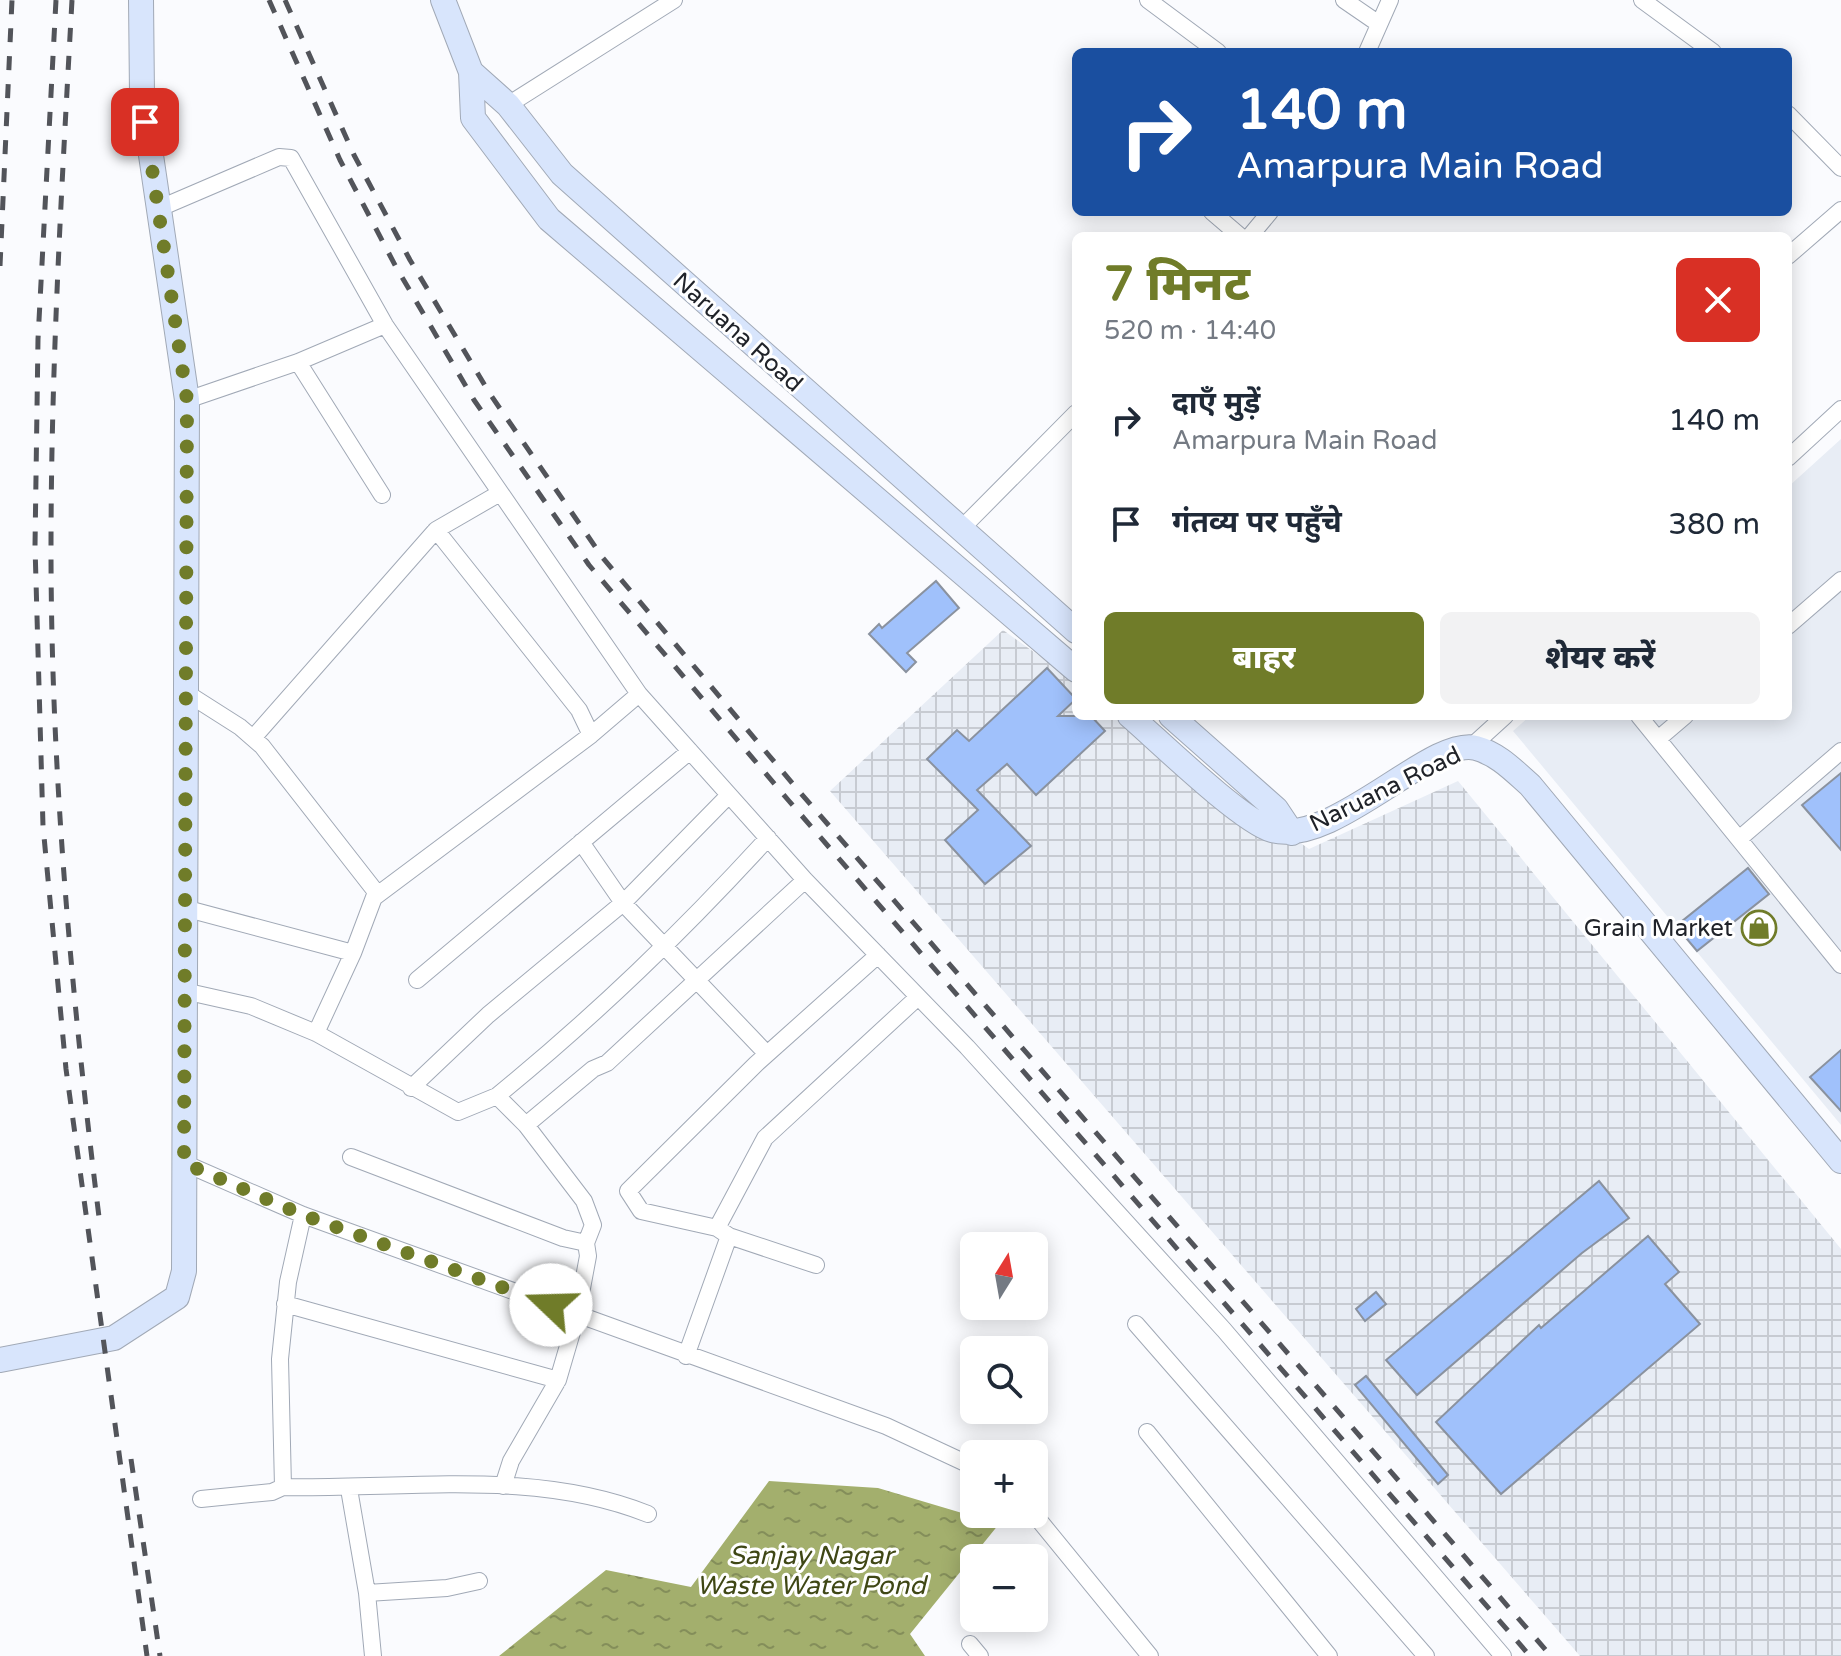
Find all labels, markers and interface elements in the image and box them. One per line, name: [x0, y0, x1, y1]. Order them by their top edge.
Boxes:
text: 140 m: [1236, 77, 1407, 144]
icon: right: [1104, 80, 1208, 184]
pin: [111, 88, 179, 156]
icon: arrive: [123, 100, 167, 144]
text: Amarpura Main Road: [1236, 145, 1603, 188]
text: 7 मिनट: [1104, 256, 1250, 314]
button: close: [1676, 258, 1760, 342]
street label: Naruana Road: [667, 266, 809, 398]
text: 520 m · 14:40: [1104, 315, 1276, 346]
text: दाएँ मुड़ें: [1172, 385, 1260, 422]
icon: right: [1104, 398, 1148, 442]
text: 140 m: [1668, 402, 1760, 439]
text: Amarpura Main Road: [1172, 425, 1437, 456]
icon: arrive: [1104, 502, 1148, 546]
text: गंतव्य पर पहुँचे: [1172, 504, 1342, 541]
text: 380 m: [1668, 506, 1760, 543]
button: बाहर: [1104, 612, 1424, 704]
button: शेयर करें: [1440, 612, 1760, 704]
street label: Naruana Road: [1305, 740, 1466, 839]
shop icon: Grain Market: [1740, 909, 1778, 947]
place label: Grain Market: [1584, 914, 1733, 943]
north arrow: [960, 1232, 1048, 1320]
map controls: [960, 1232, 1048, 1632]
position arrow: [509, 1263, 593, 1347]
button: search: [960, 1336, 1048, 1424]
button: +: [960, 1440, 1048, 1528]
water label: Sanjay Nagar Waste Water Pond: [696, 1540, 928, 1601]
button: −: [960, 1544, 1048, 1632]

